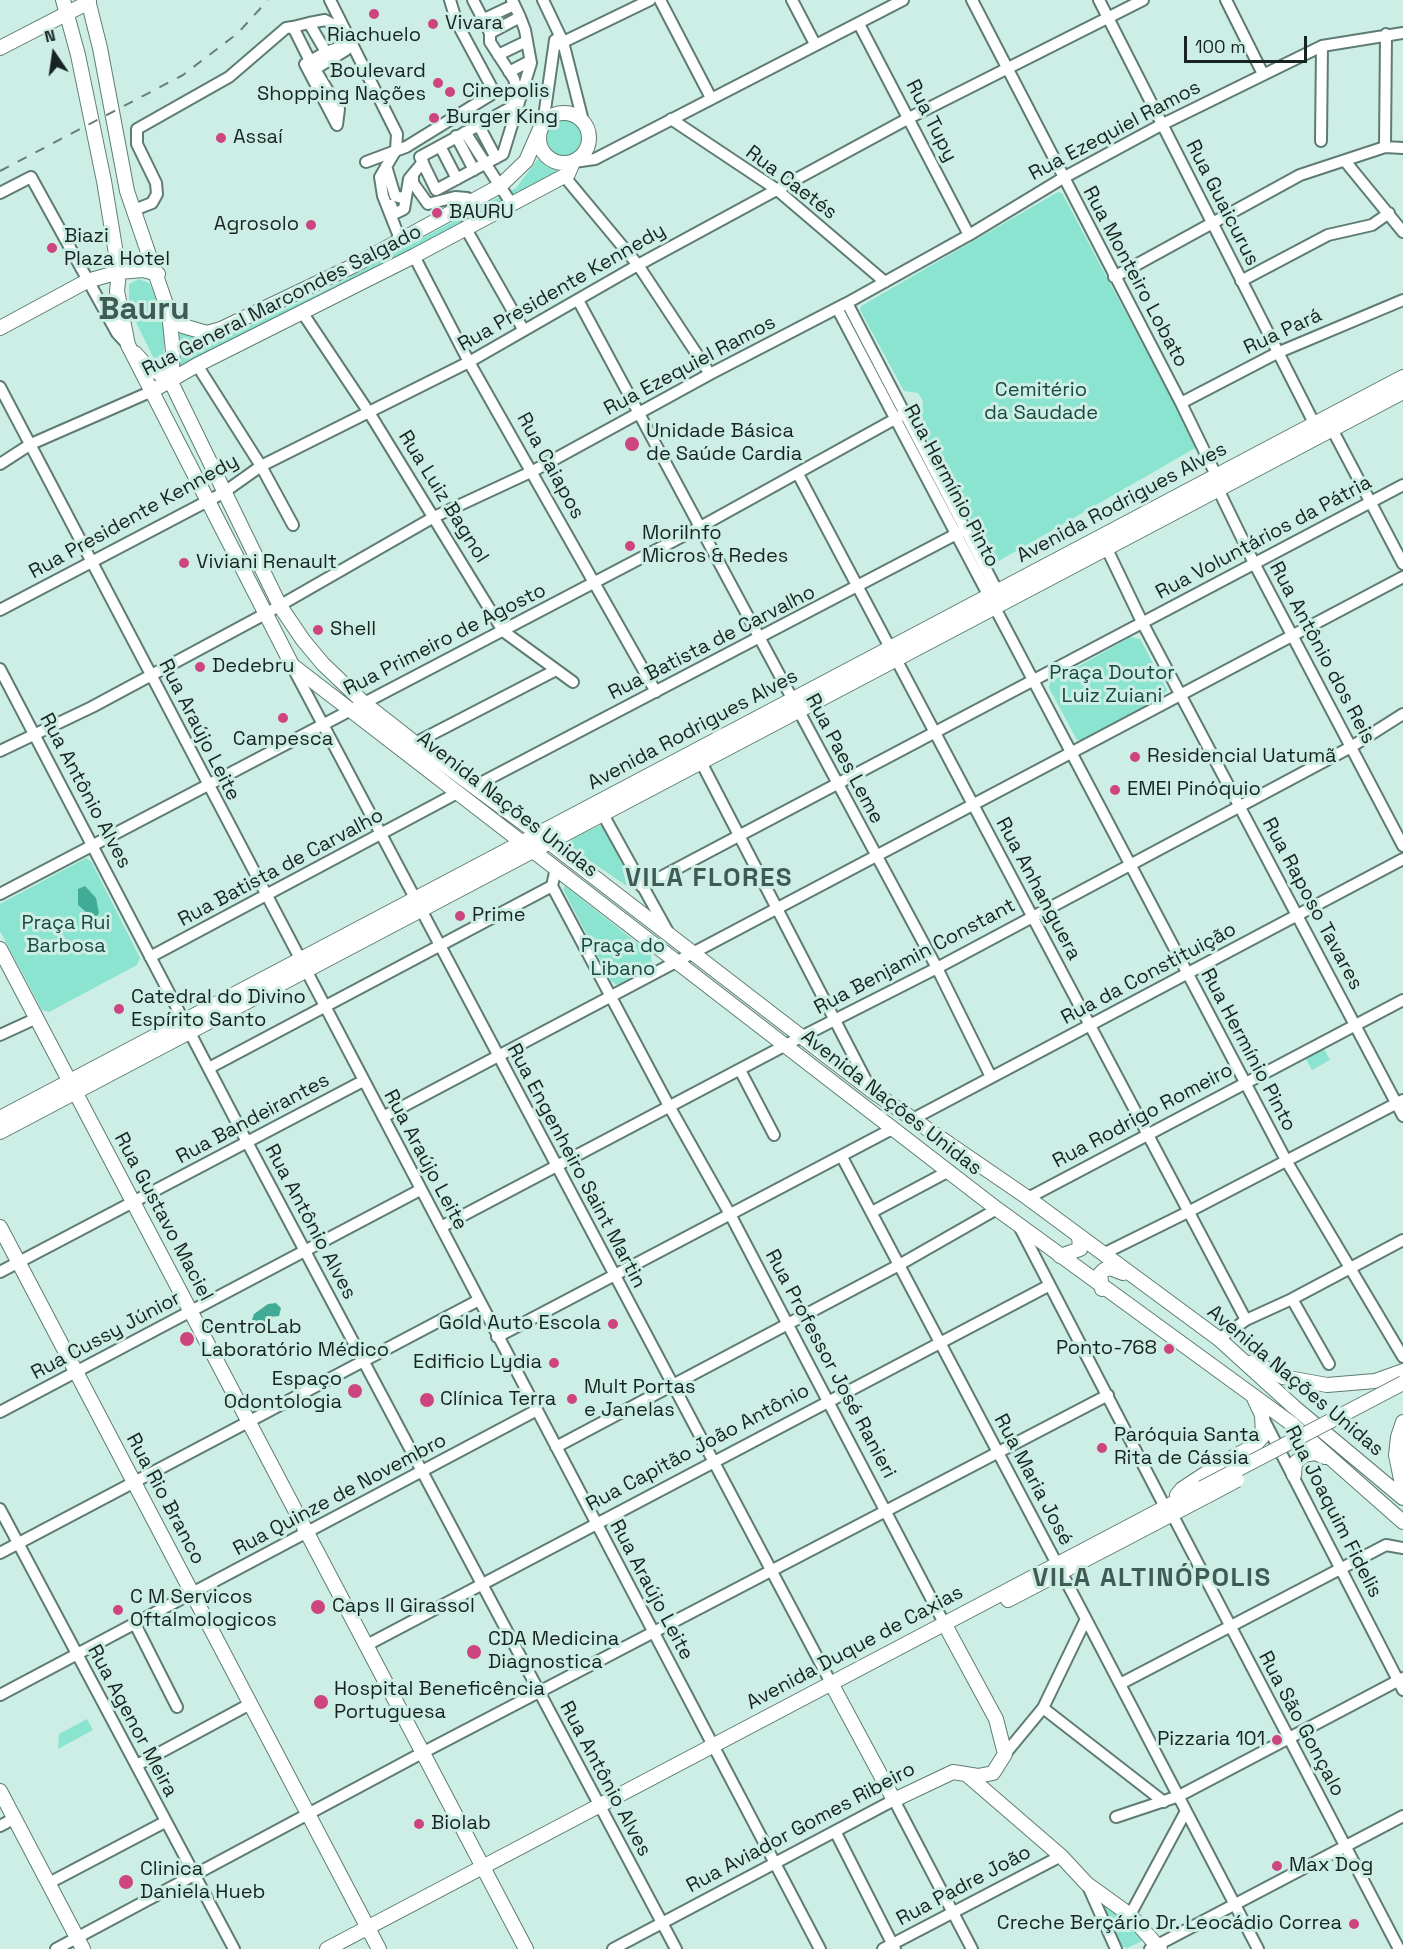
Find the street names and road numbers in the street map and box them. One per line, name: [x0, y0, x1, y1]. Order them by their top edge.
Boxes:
street label: Rua Tupy: [900, 76, 962, 166]
street label: Rua Ezequiel Ramos: [1025, 76, 1205, 186]
street label: Rua Guaicurus: [1180, 136, 1264, 270]
street label: Rua Caetés: [741, 141, 841, 225]
street label: Rua Monteiro Lobato: [1077, 182, 1193, 372]
street label: Rua Presidente Kennedy: [454, 219, 670, 357]
street label: Rua General Marcondes Salgado: [138, 220, 426, 382]
street label: Rua Pará: [1240, 303, 1326, 361]
street label: Rua Ezequiel Ramos: [600, 311, 780, 421]
street label: Rua Hermínio Pinto: [898, 401, 1004, 571]
street label: Rua Caiapos: [511, 409, 589, 523]
street label: Rua Luiz Bagnol: [393, 426, 493, 568]
street label: Avenida Rodrigues Alves: [1013, 437, 1231, 569]
street label: Rua Presidente Kennedy: [25, 449, 243, 585]
street label: Rua Voluntários da Pátria: [1152, 471, 1376, 605]
street label: Rua Antônio dos Reis: [1264, 558, 1380, 748]
street label: Rua Primeiro de Agosto: [340, 579, 550, 701]
street label: Rua Batista de Carvalho: [605, 580, 819, 706]
street label: Rua Araújo Leite: [153, 655, 245, 805]
street label: Avenida Rodrigues Alves: [584, 664, 802, 796]
street label: Rua Paes Leme: [800, 690, 888, 828]
street label: Rua Antônio Alves: [34, 709, 136, 873]
street label: Avenida Nações Unidas: [412, 727, 602, 883]
street label: Rua Batista de Carvalho: [174, 804, 388, 932]
street label: Rua Anhanguera: [990, 814, 1086, 964]
street label: Rua Raposo Tavares: [1256, 814, 1368, 994]
street label: Rua Benjamin Constant: [810, 894, 1020, 1020]
street label: Rua da Constituição: [1057, 918, 1241, 1030]
street label: Rua Hermínio Pinto: [1195, 965, 1301, 1135]
street label: Avenida Nações Unidas: [796, 1025, 986, 1181]
street label: Rua Engenheiro Saint Martin: [501, 1040, 651, 1292]
street label: Rua Rodrigo Romeiro: [1049, 1058, 1237, 1174]
street label: Rua Bandeirantes: [172, 1068, 334, 1170]
street label: Rua Araújo Leite: [378, 1086, 472, 1234]
street label: Rua Gustavo Maciel: [108, 1129, 218, 1305]
street label: Rua Antônio Alves: [259, 1140, 361, 1304]
street label: Rua Professor José Ranieri: [759, 1245, 901, 1483]
street label: Rua Cussy Júnior: [27, 1287, 185, 1385]
street label: Avenida Nações Unidas: [1202, 1300, 1388, 1462]
street label: Rua Capitão João Antônio: [582, 1379, 814, 1517]
street label: Rua Maria José: [988, 1410, 1078, 1550]
street label: Rua Joaquim Fidelis: [1279, 1422, 1387, 1602]
street label: Rua Quinze de Novembro: [229, 1428, 451, 1562]
street label: Rua Rio Branco: [120, 1429, 210, 1569]
street label: Rua Araújo Leite: [604, 1516, 698, 1664]
street label: Avenida Duque de Caxias: [743, 1581, 967, 1715]
street label: Rua Agenor Meira: [82, 1641, 182, 1801]
street label: Rua São Gonçalo: [1253, 1647, 1349, 1801]
street label: Rua Antônio Alves: [554, 1697, 656, 1861]
street label: Rua Aviador Gomes Ribeiro: [683, 1757, 919, 1899]
street label: Rua Padre João: [893, 1840, 1035, 1932]

